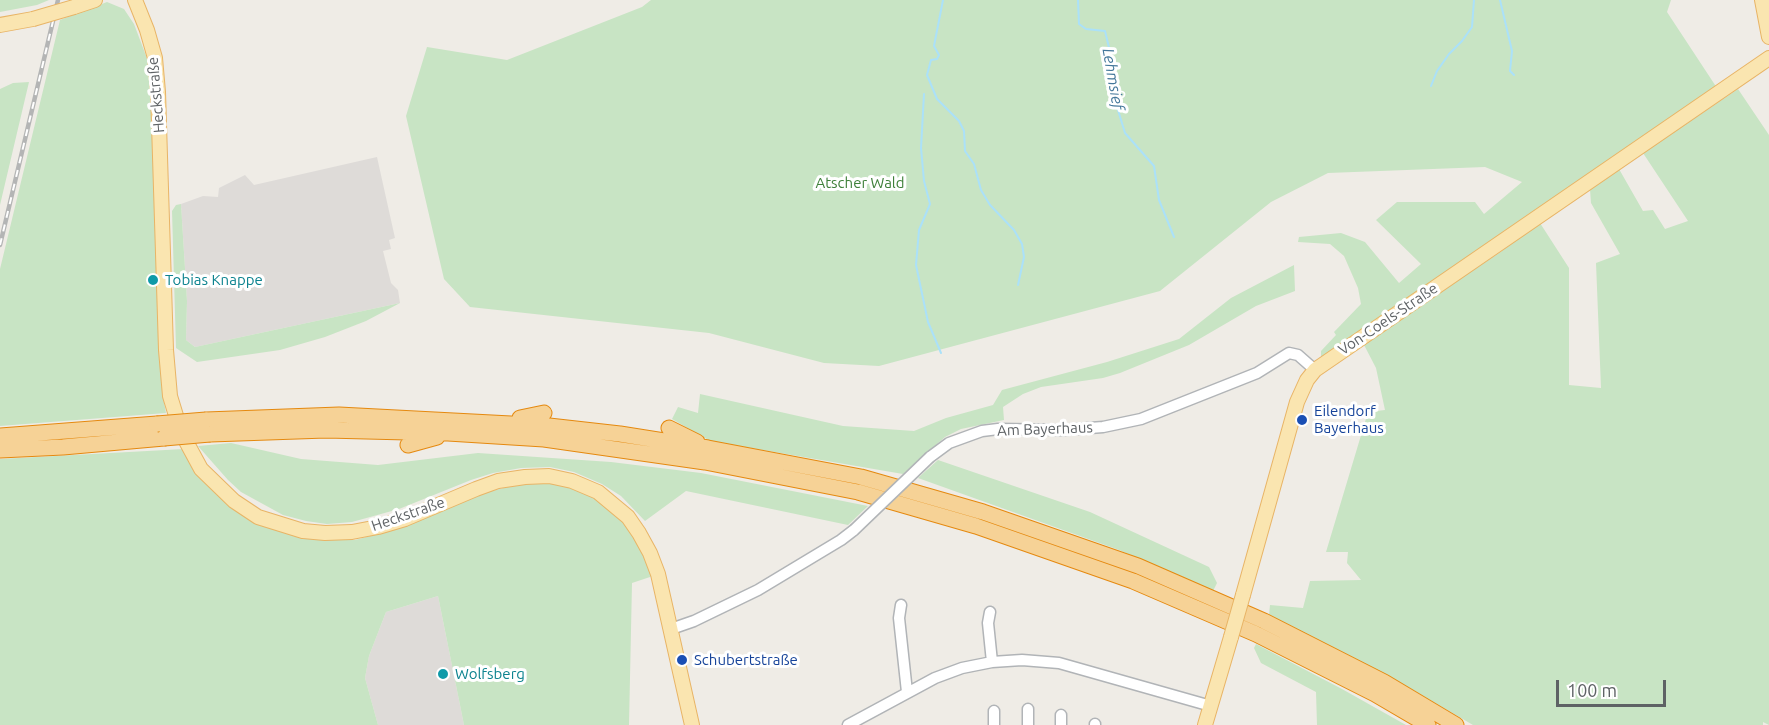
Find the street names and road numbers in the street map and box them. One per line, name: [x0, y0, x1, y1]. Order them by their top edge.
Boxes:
street label: Heckstraße: [144, 56, 168, 134]
street label: Von-Coels-Straße: [1335, 279, 1441, 359]
street label: Am Bayerhaus: [997, 418, 1093, 440]
street label: Heckstraße: [369, 493, 447, 535]

